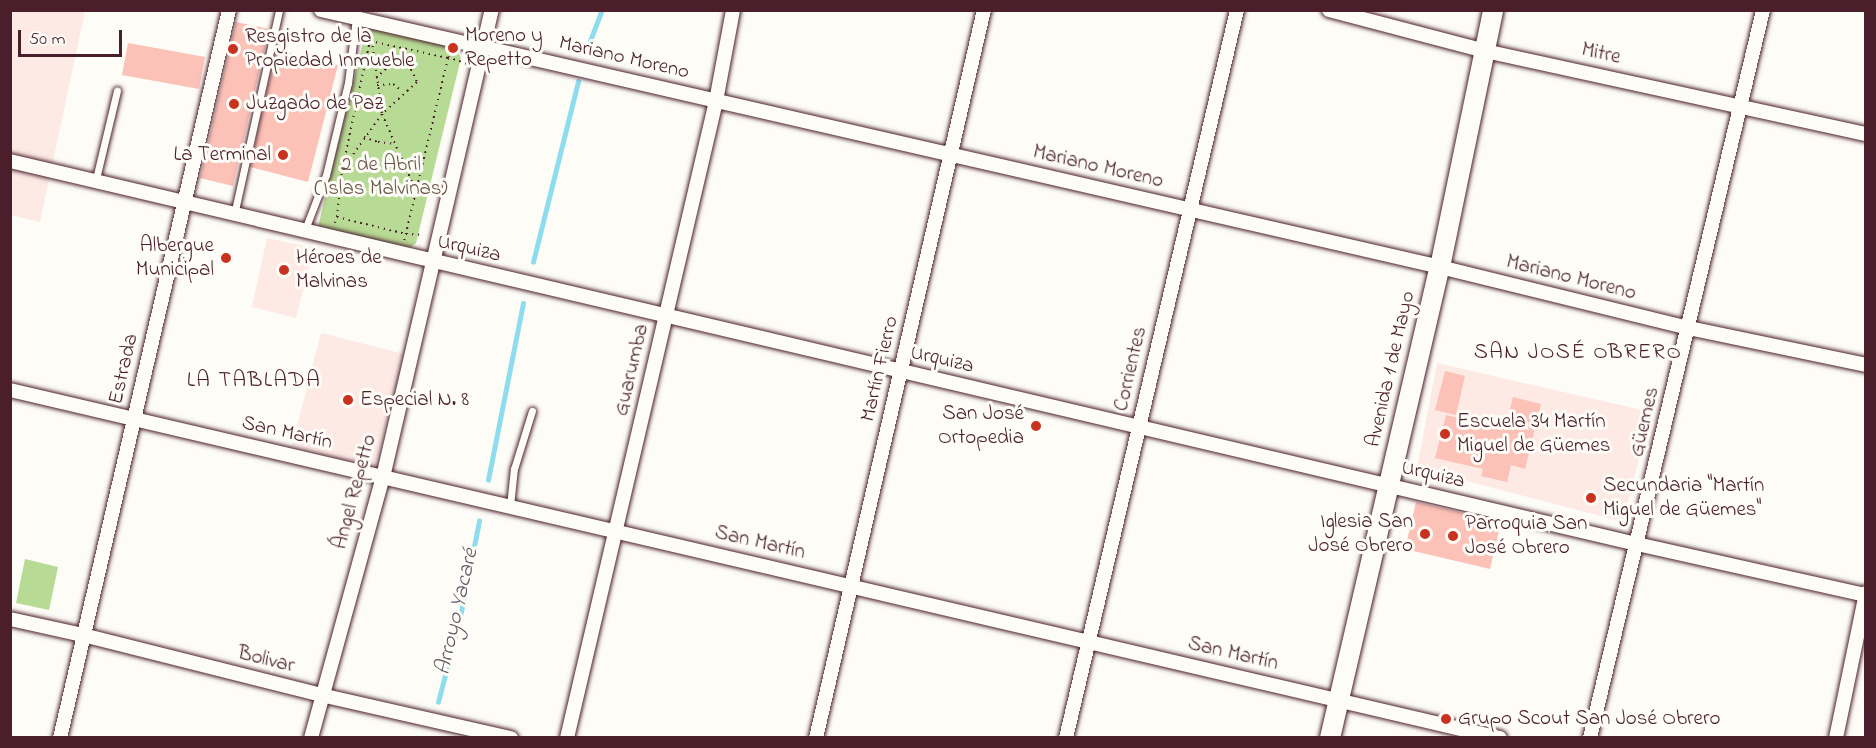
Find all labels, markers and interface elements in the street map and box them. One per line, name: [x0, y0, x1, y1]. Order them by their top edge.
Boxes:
scale bar: [21, 18, 124, 56]
place label: Moreno y Repetto: [465, 23, 543, 73]
place label: Resgistro de la Propiedad Inmueble: [245, 24, 414, 74]
text: 50 m: [29, 27, 66, 53]
street label: Mariano Moreno: [556, 31, 692, 85]
street label: Mitre: [1579, 38, 1623, 70]
marker: Moreno y Repetto: [446, 41, 460, 55]
marker: Resgistro de la Propiedad Inmueble: [226, 42, 240, 56]
place label: Juzgado de Paz: [246, 91, 383, 117]
marker: Juzgado de Paz: [227, 97, 241, 111]
street label: Mariano Moreno: [1030, 140, 1166, 194]
place label: La Terminal: [173, 142, 271, 168]
marker: La Terminal: [276, 148, 290, 162]
park label: 2 de Abril (Islas Malvinas): [314, 152, 448, 202]
street label: Urquiza: [435, 229, 503, 269]
place label: Albergue Municipal: [136, 233, 214, 283]
place label: Héroes de Malvinas: [296, 245, 382, 295]
street label: Mariano Moreno: [1503, 250, 1639, 306]
marker: Albergue Municipal: [219, 251, 233, 265]
marker: Héroes de Malvinas: [277, 263, 291, 277]
street label: Avenida 1 de Mayo: [1361, 289, 1421, 449]
street label: Martín Fierro: [856, 314, 904, 424]
street label: Guarumba: [609, 322, 655, 418]
street label: Corrientes: [1109, 324, 1153, 414]
street label: Estrada: [104, 331, 144, 407]
street label: Urquiza: [908, 340, 976, 380]
district label: SAN JOSÉ OBRERO: [1474, 341, 1682, 367]
district label: LA TABLADA: [187, 369, 321, 395]
street label: Güemes: [1625, 385, 1665, 459]
place label: Especial N. 8: [360, 387, 469, 413]
marker: Especial N. 8: [341, 393, 355, 407]
place label: San José Ortopedia: [938, 401, 1024, 451]
place label: Escuela 34 Martín Miguel de Güemes: [1457, 409, 1610, 459]
street label: San Martín: [239, 410, 335, 456]
marker: San José Ortopedia: [1029, 419, 1043, 433]
marker: Escuela 34 Martín Miguel de Güemes: [1438, 427, 1452, 441]
street label: Ángel Repetto: [328, 432, 382, 552]
street label: Urquiza: [1399, 455, 1467, 495]
place label: Secundaria "Martín Miguel de Güemes": [1603, 473, 1764, 523]
marker: Secundaria "Martín Miguel de Güemes": [1584, 491, 1598, 505]
place label: Iglesia San José Obrero: [1308, 509, 1413, 559]
place label: Parroquia San José Obrero: [1465, 511, 1587, 561]
street label: San Martín: [712, 520, 808, 566]
marker: Iglesia San José Obrero: [1418, 527, 1432, 541]
marker: Parroquia San José Obrero: [1446, 529, 1460, 543]
water label: Arroyo Yacaré: [431, 546, 485, 678]
street label: San Martín: [1185, 631, 1281, 677]
street label: Bolivar: [235, 641, 297, 679]
place label: Grupo Scout San José Obrero: [1458, 706, 1720, 732]
marker: Grupo Scout San José Obrero: [1439, 712, 1453, 726]

